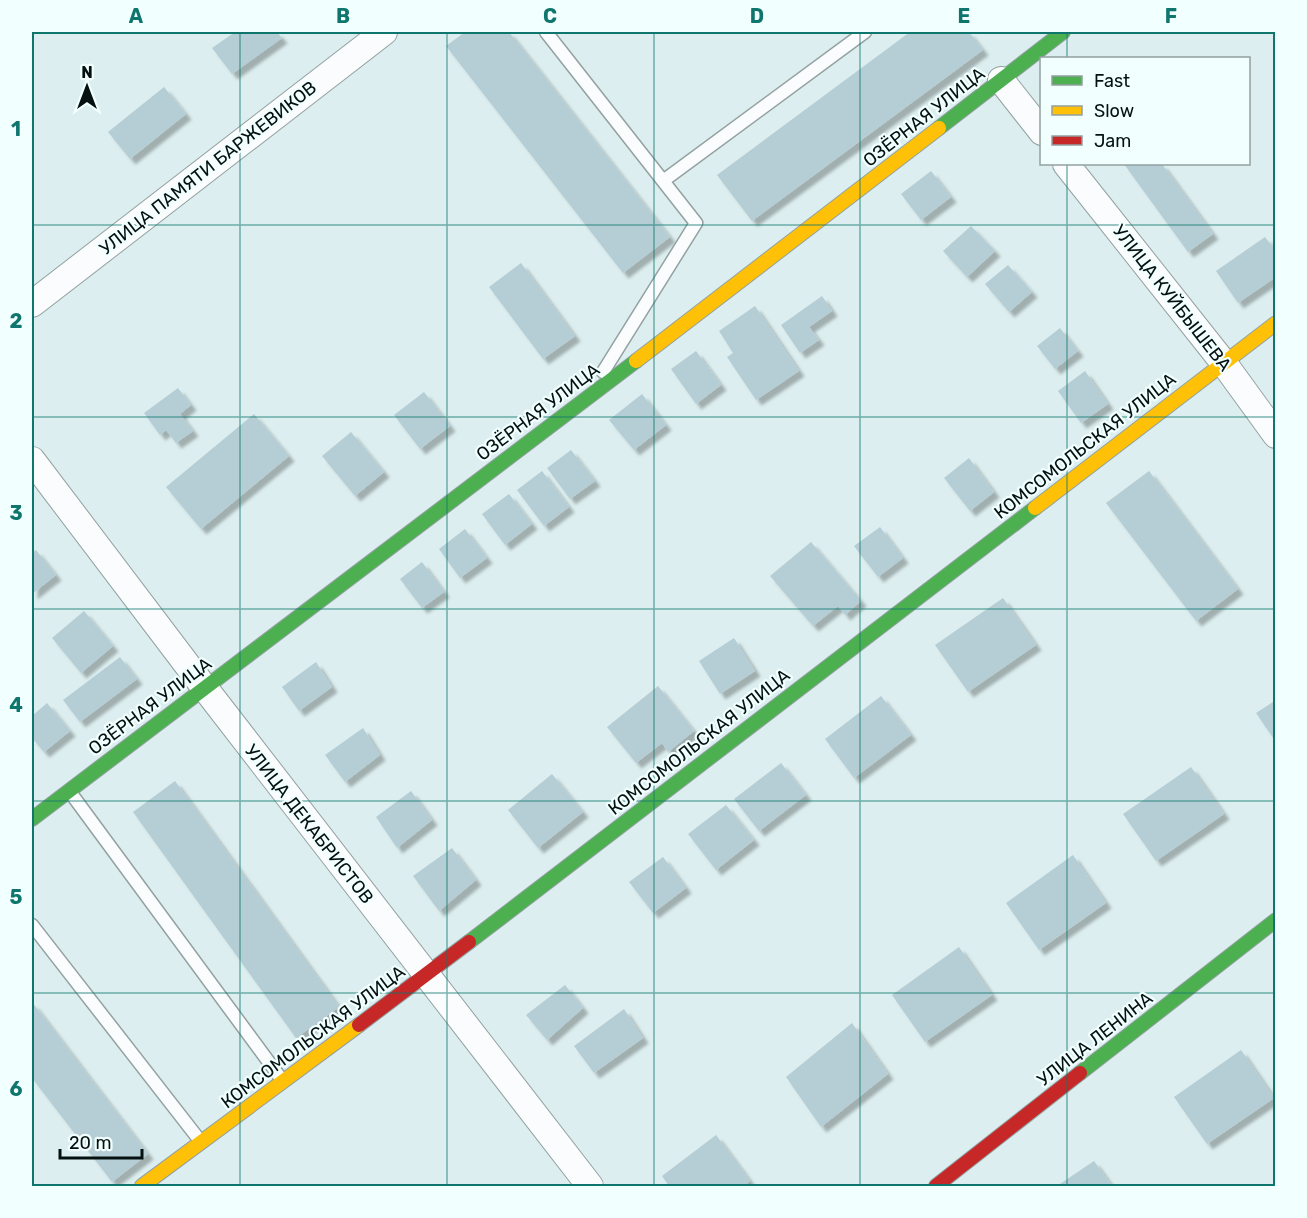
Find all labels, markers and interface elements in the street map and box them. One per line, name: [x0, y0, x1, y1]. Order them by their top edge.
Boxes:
text: A: [129, 4, 144, 28]
text: B: [336, 4, 350, 28]
text: C: [543, 4, 557, 28]
text: D: [750, 4, 764, 28]
text: E: [958, 4, 970, 28]
text: F: [1165, 4, 1177, 28]
north arrow: [57, 57, 117, 117]
legend: [1040, 57, 1250, 165]
text: N: [81, 63, 93, 82]
street label: ОЗЁРНАЯ УЛИЦА: [859, 63, 989, 171]
text: Fast: [1094, 70, 1130, 92]
street label: УЛИЦА ПАМЯТИ БАРЖЕВИКОВ: [95, 76, 321, 260]
text: Slow: [1094, 100, 1134, 122]
text: 1: [11, 117, 21, 141]
text: Jam: [1094, 130, 1131, 152]
street label: УЛИЦА КУЙБЫШЕВА: [1108, 220, 1236, 376]
text: 2: [10, 309, 23, 333]
street label: ОЗЁРНАЯ УЛИЦА: [472, 359, 604, 465]
street label: КОМСОМОЛЬСКАЯ УЛИЦА: [990, 368, 1180, 524]
text: 3: [9, 501, 23, 525]
street label: ОЗЁРНАЯ УЛИЦА: [84, 653, 216, 759]
street label: КОМСОМОЛЬСКАЯ УЛИЦА: [604, 664, 794, 820]
text: 4: [9, 693, 23, 717]
street label: УЛИЦА ДЕКАБРИСТОВ: [240, 740, 378, 908]
text: 5: [10, 885, 23, 909]
street label: КОМСОМОЛЬСКАЯ УЛИЦА: [217, 961, 409, 1113]
street label: УЛИЦА ЛЕНИНА: [1033, 987, 1157, 1091]
text: 6: [9, 1077, 23, 1101]
scale bar: [60, 1122, 142, 1160]
text: 20 m: [69, 1132, 111, 1154]

